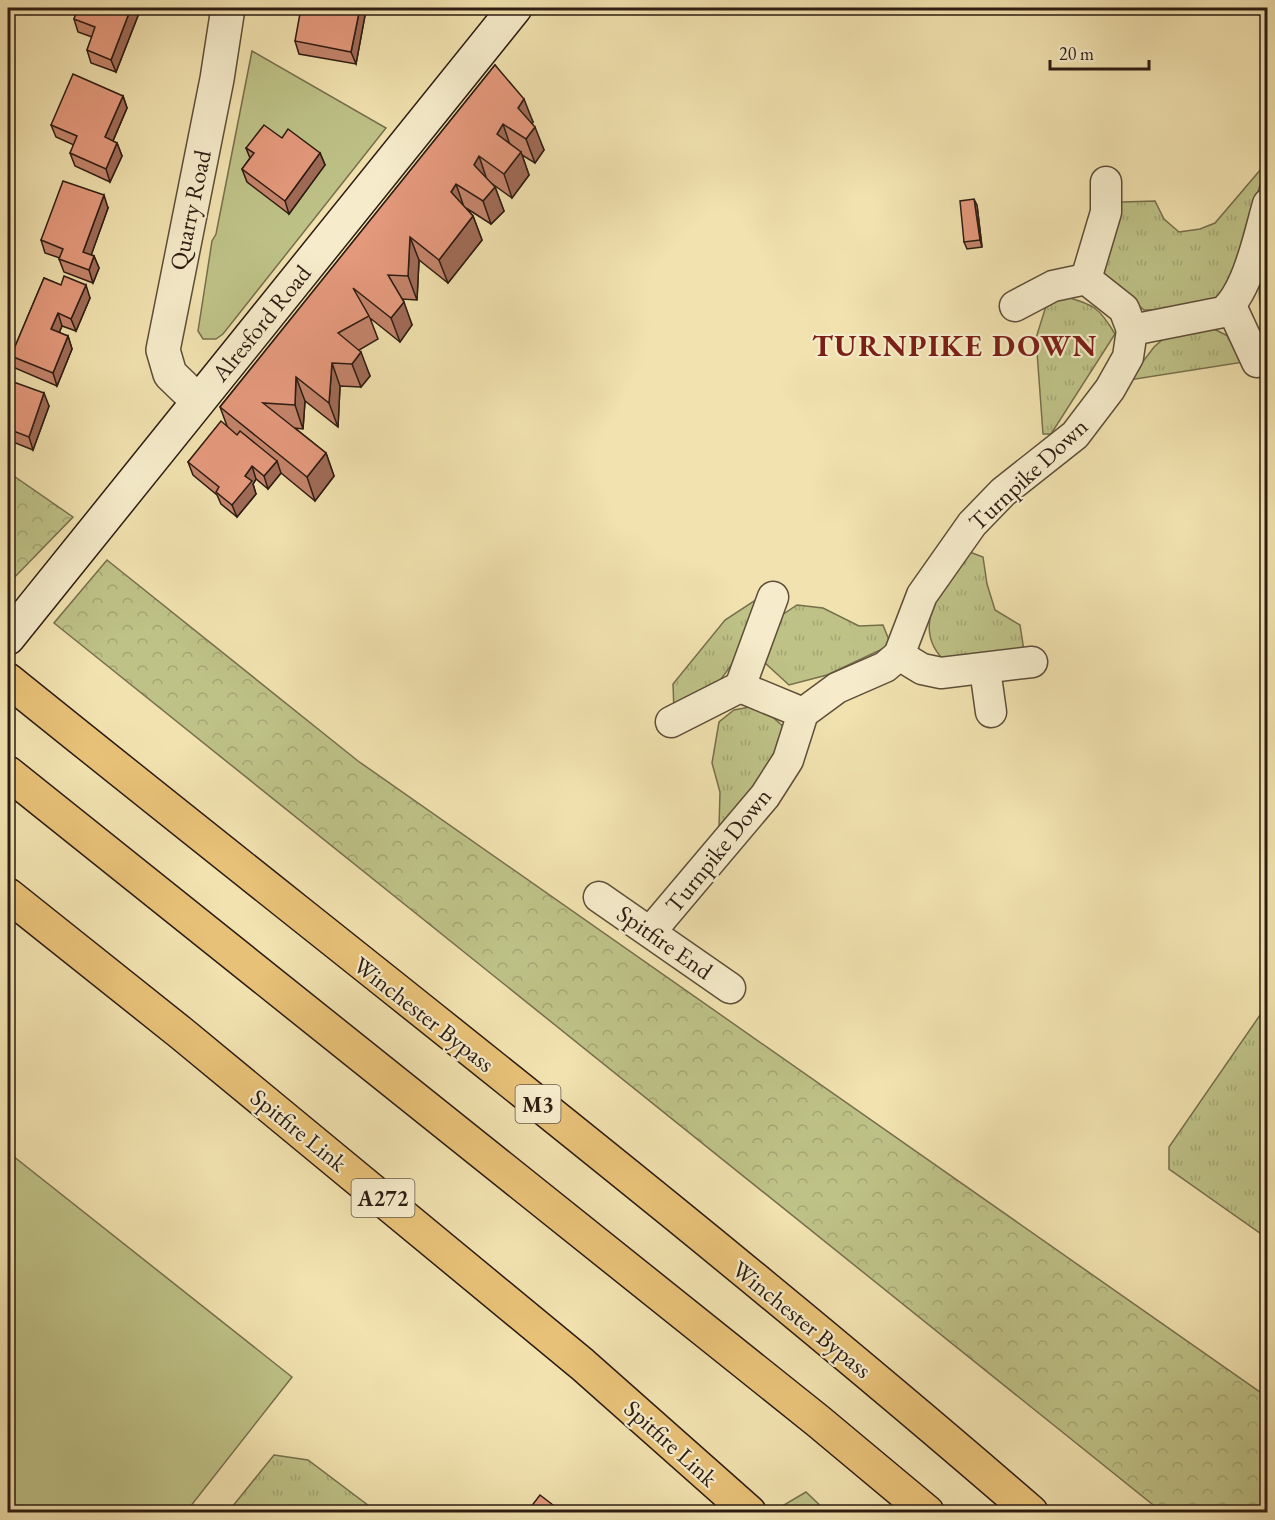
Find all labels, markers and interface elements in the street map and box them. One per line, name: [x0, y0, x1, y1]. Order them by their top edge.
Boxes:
scale bar: [1050, 33, 1149, 71]
text: 20 m: [1059, 42, 1094, 65]
street label: Quarry Road: [162, 146, 218, 273]
street label: Alresford Road: [204, 258, 318, 389]
district label: TURNPIKE DOWN: [812, 326, 1098, 365]
street label: Turnpike Down: [962, 411, 1094, 537]
street label: Turnpike Down: [658, 781, 778, 919]
street label: Spitfire End: [611, 898, 720, 987]
street label: Winchester Bypass: [347, 949, 501, 1079]
street label: Spitfire Link: [244, 1082, 354, 1179]
road number: M3: [516, 1085, 560, 1123]
road number: A272: [352, 1179, 415, 1217]
street label: Winchester Bypass: [726, 1253, 878, 1385]
street label: Spitfire Link: [618, 1393, 725, 1494]

